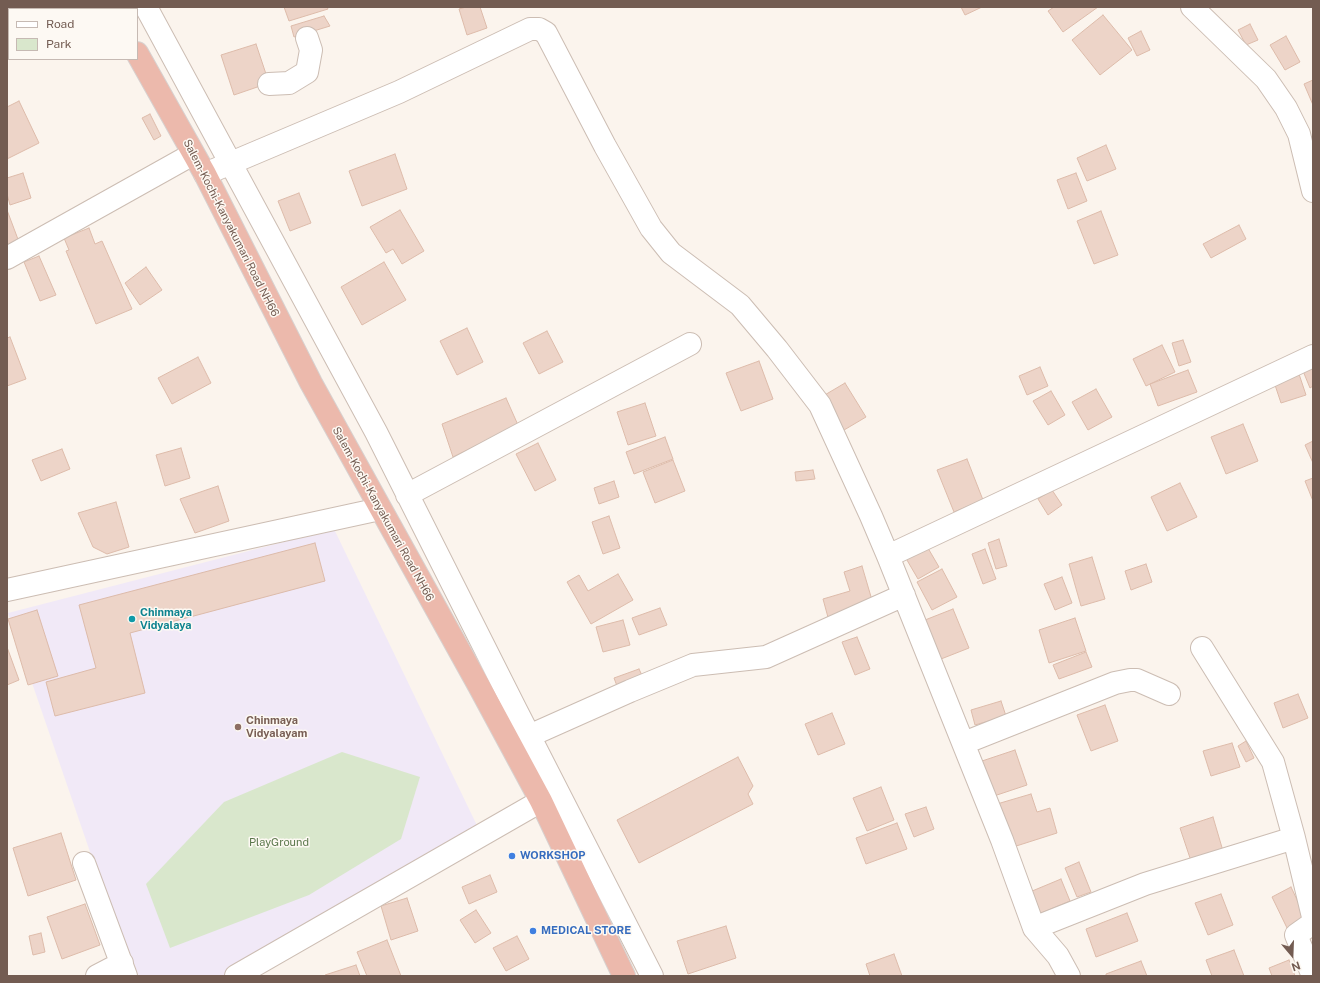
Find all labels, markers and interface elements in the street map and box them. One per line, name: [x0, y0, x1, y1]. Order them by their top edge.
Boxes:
legend: [8, 8, 138, 60]
text: Road: [46, 17, 74, 31]
text: Park: [46, 37, 72, 51]
street label: Salem-Kochi-Kanyakumari Road NH66: [180, 137, 282, 319]
street label: Salem-Kochi-Kanyakumari Road NH66: [329, 425, 437, 603]
place label: Chinmaya Vidyalaya: [140, 606, 192, 632]
marker: Chinmaya Vidyalaya: [127, 614, 137, 624]
place label: Chinmaya Vidyalayam: [246, 714, 307, 740]
marker: Chinmaya Vidyalayam: [233, 722, 243, 732]
park label: PlayGround: [249, 836, 309, 850]
place label: WORKSHOP: [520, 849, 585, 863]
marker: WORKSHOP: [507, 851, 517, 861]
place label: MEDICAL STORE: [541, 924, 631, 938]
marker: MEDICAL STORE: [528, 926, 538, 936]
north arrow: [1272, 935, 1312, 975]
text: N: [1290, 959, 1302, 973]

